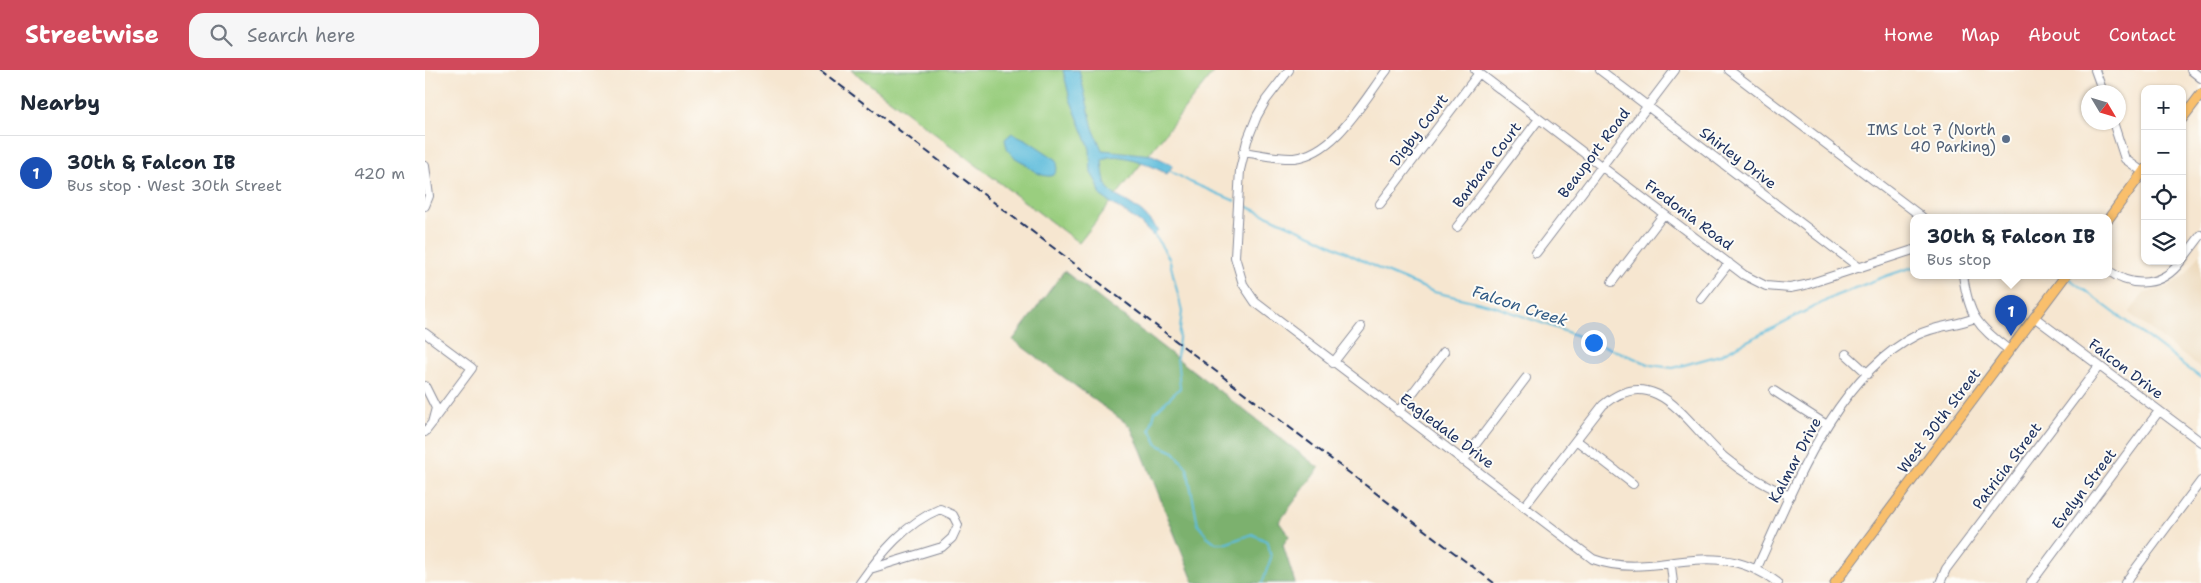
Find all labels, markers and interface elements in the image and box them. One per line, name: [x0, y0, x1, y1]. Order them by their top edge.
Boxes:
search box: [189, 13, 539, 58]
text: Streetwise: [25, 19, 159, 51]
icon: search: [207, 21, 235, 49]
text: Search here: [247, 23, 356, 48]
text: Home: [1884, 23, 1933, 47]
text: Map: [1961, 23, 2000, 47]
text: About: [2028, 23, 2081, 47]
text: Contact: [2109, 23, 2176, 47]
north arrow: [2081, 85, 2126, 130]
map controls: [2141, 85, 2186, 265]
button: +: [2141, 85, 2186, 130]
text: Nearby: [20, 89, 100, 117]
street label: Digby Court: [1385, 90, 1453, 170]
street label: Beauport Road: [1553, 103, 1635, 202]
street label: Barbara Court: [1448, 118, 1526, 212]
place label: IMS Lot 7 (North 40 Parking): [1867, 120, 1996, 157]
street label: Shirley Drive: [1695, 123, 1781, 193]
button: −: [2141, 130, 2186, 175]
marker: IMS Lot 7 (North 40 Parking): [2000, 133, 2012, 145]
text: 30th & Falcon IB: [67, 150, 236, 175]
text: 1: [32, 163, 40, 184]
text: 420 m: [354, 163, 405, 184]
text: Bus stop · West 30th Street: [67, 175, 282, 196]
street label: Fredonia Road: [1641, 175, 1738, 255]
button: locate: [2141, 175, 2186, 220]
popup: [1910, 214, 2112, 279]
button: layers: [2141, 220, 2186, 265]
text: 30th & Falcon IB: [1927, 224, 2095, 249]
text: Bus stop: [1927, 249, 1991, 270]
water label: Falcon Creek: [1469, 281, 1571, 331]
pin: 1: [1995, 295, 2027, 336]
your location: [1581, 330, 1607, 356]
street label: Falcon Drive: [2085, 334, 2167, 404]
street label: West 30th Street: [1893, 364, 1985, 478]
street label: Eagledale Drive: [1396, 389, 1498, 473]
street label: Kalmar Drive: [1764, 414, 1826, 506]
street label: Patricia Street: [1968, 419, 2046, 513]
street label: Evelyn Street: [2047, 445, 2121, 533]

